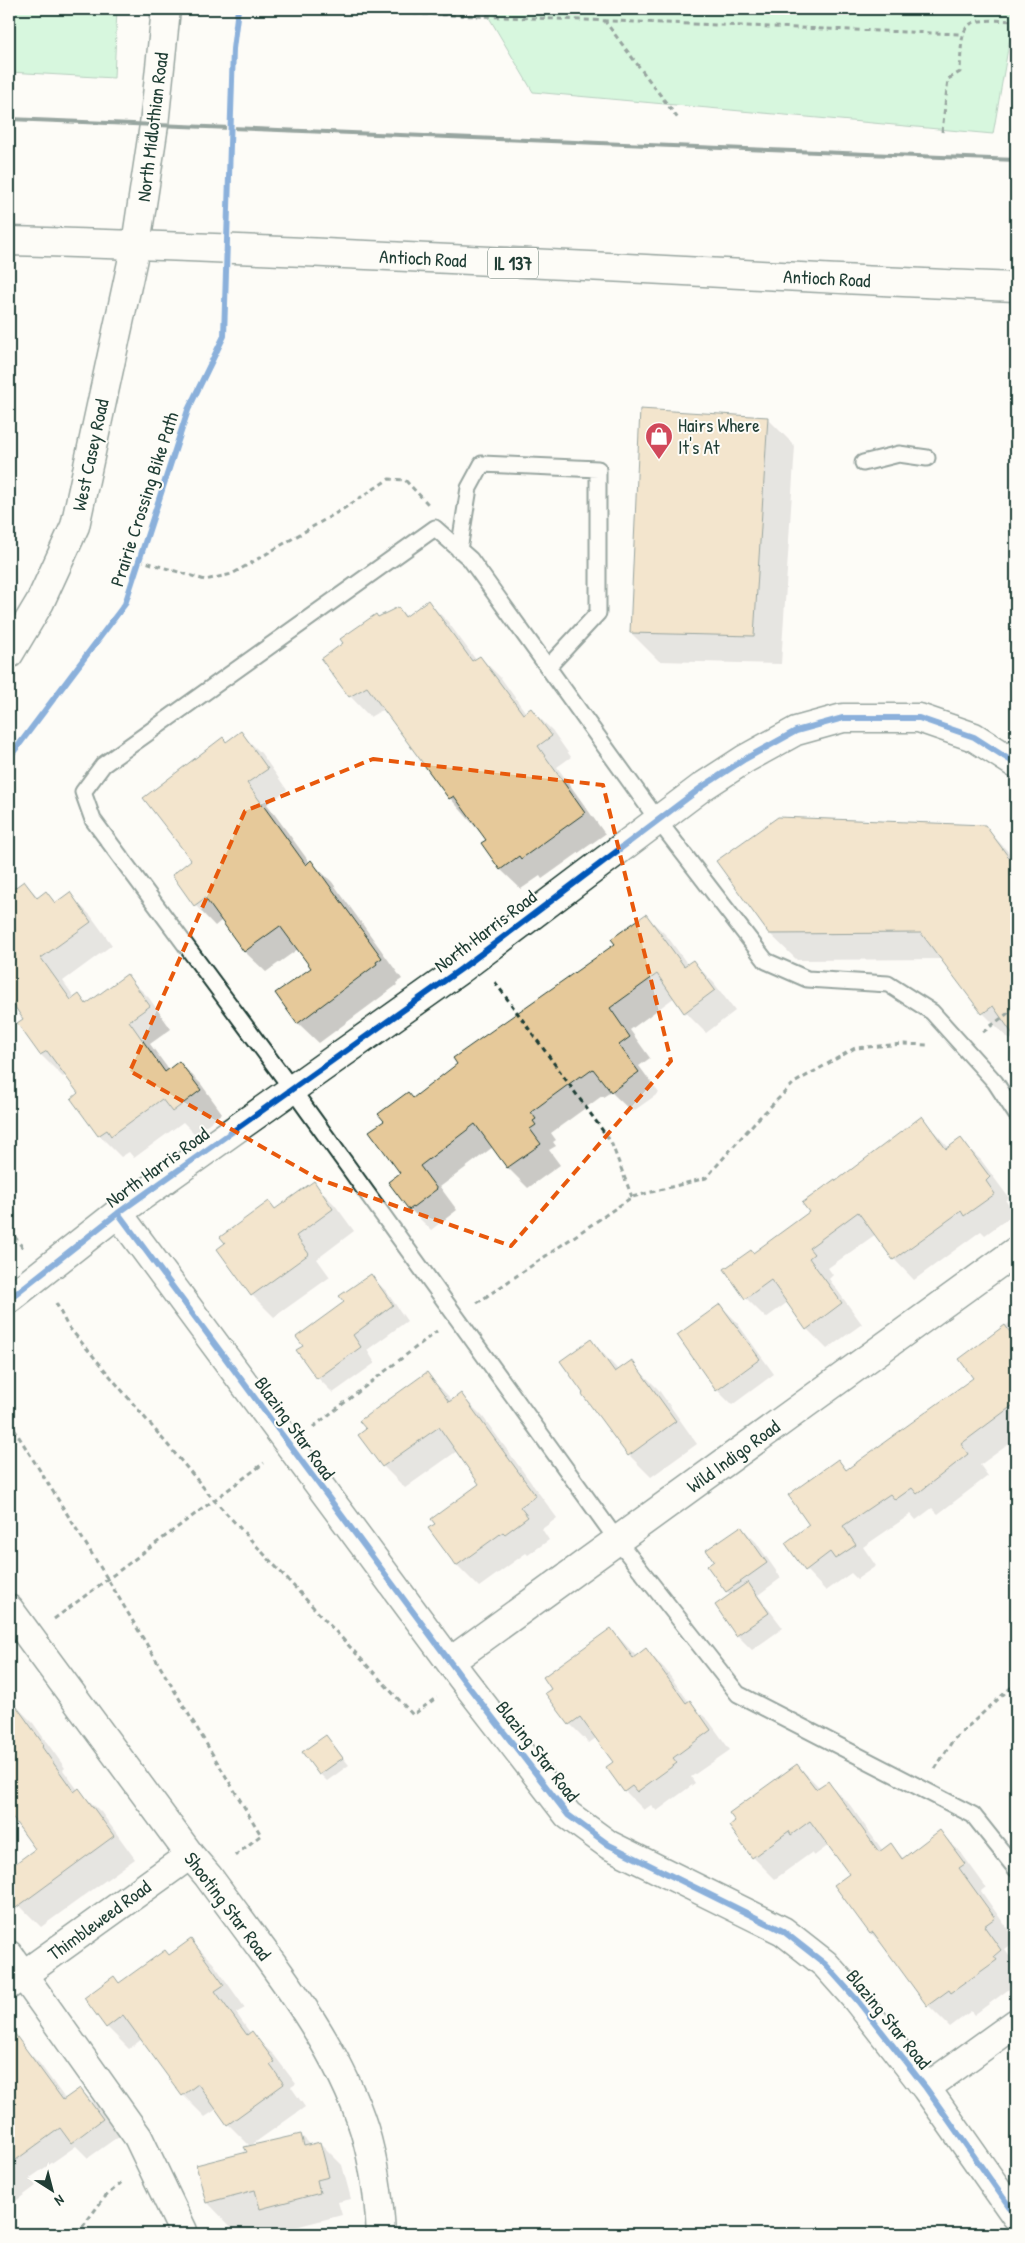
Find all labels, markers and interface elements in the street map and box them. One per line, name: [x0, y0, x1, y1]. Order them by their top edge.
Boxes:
street label: North Midlothian Road: [130, 50, 174, 203]
street label: Antioch Road: [379, 243, 468, 273]
road number: IL 137: [488, 248, 538, 278]
street label: Antioch Road: [783, 263, 872, 293]
street label: West Casey Road: [65, 396, 115, 513]
street label: Prairie Crossing Bike Path: [103, 408, 185, 590]
place label: Hairs Where It's At: [678, 412, 760, 460]
shop icon: Hairs Where It's At: [644, 421, 674, 460]
street label: North Harris Road: [428, 884, 542, 978]
street label: North Harris Road: [100, 1120, 214, 1213]
street label: Blazing Star Road: [249, 1371, 342, 1485]
street label: Wild Indigo Road: [681, 1413, 785, 1499]
street label: Blazing Star Road: [490, 1695, 586, 1807]
street label: Shooting Star Road: [179, 1846, 278, 1966]
street label: Thimbleweed Road: [42, 1873, 156, 1966]
street label: Blazing Star Road: [841, 1964, 938, 2075]
north arrow: [28, 2166, 78, 2216]
text: N: [51, 2191, 69, 2211]

